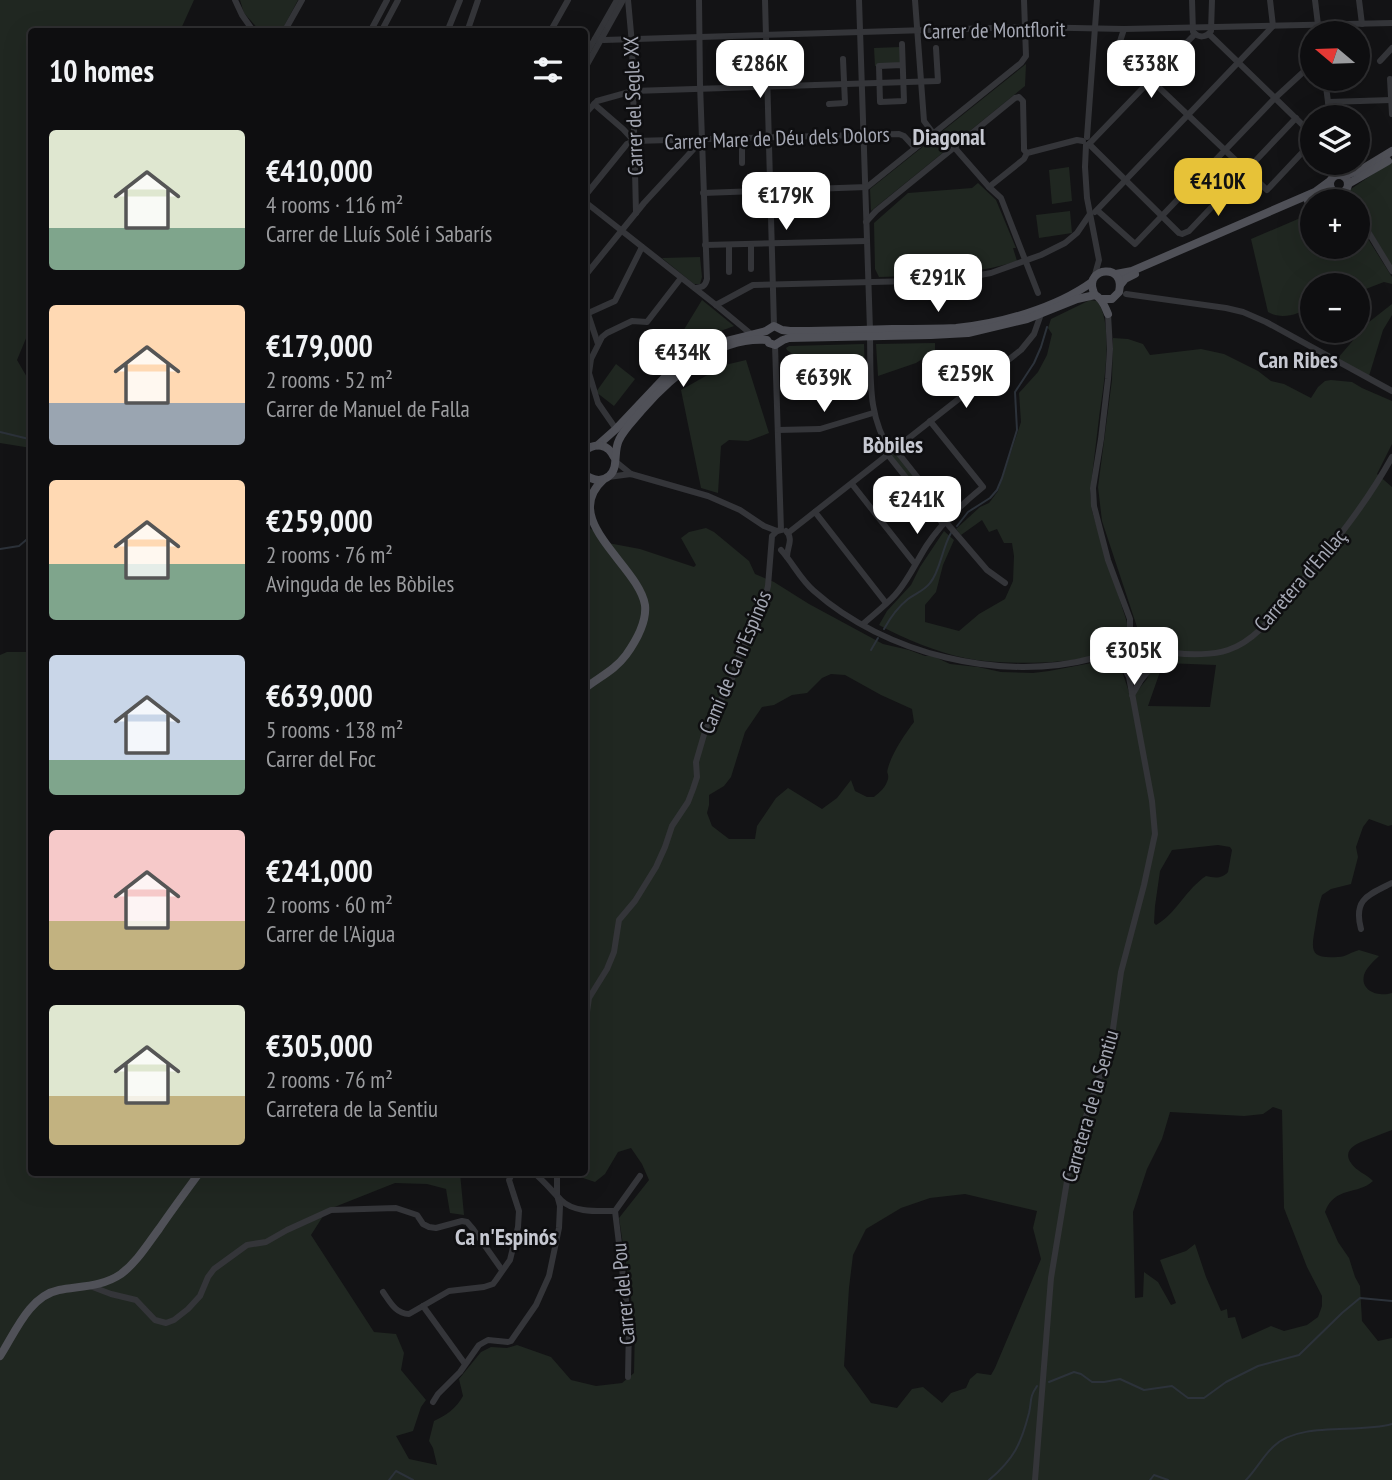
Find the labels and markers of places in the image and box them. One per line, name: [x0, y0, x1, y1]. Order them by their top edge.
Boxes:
pin: €286K: [711, 41, 809, 100]
pin: €338K: [1102, 41, 1200, 100]
pin: €410K: [1169, 158, 1267, 218]
pin: €179K: [737, 173, 835, 232]
pin: €291K: [889, 254, 987, 314]
pin: €434K: [634, 330, 732, 389]
pin: €259K: [917, 350, 1015, 410]
pin: €639K: [775, 354, 873, 414]
pin: €241K: [868, 476, 966, 536]
pin: €305K: [1085, 628, 1183, 687]

